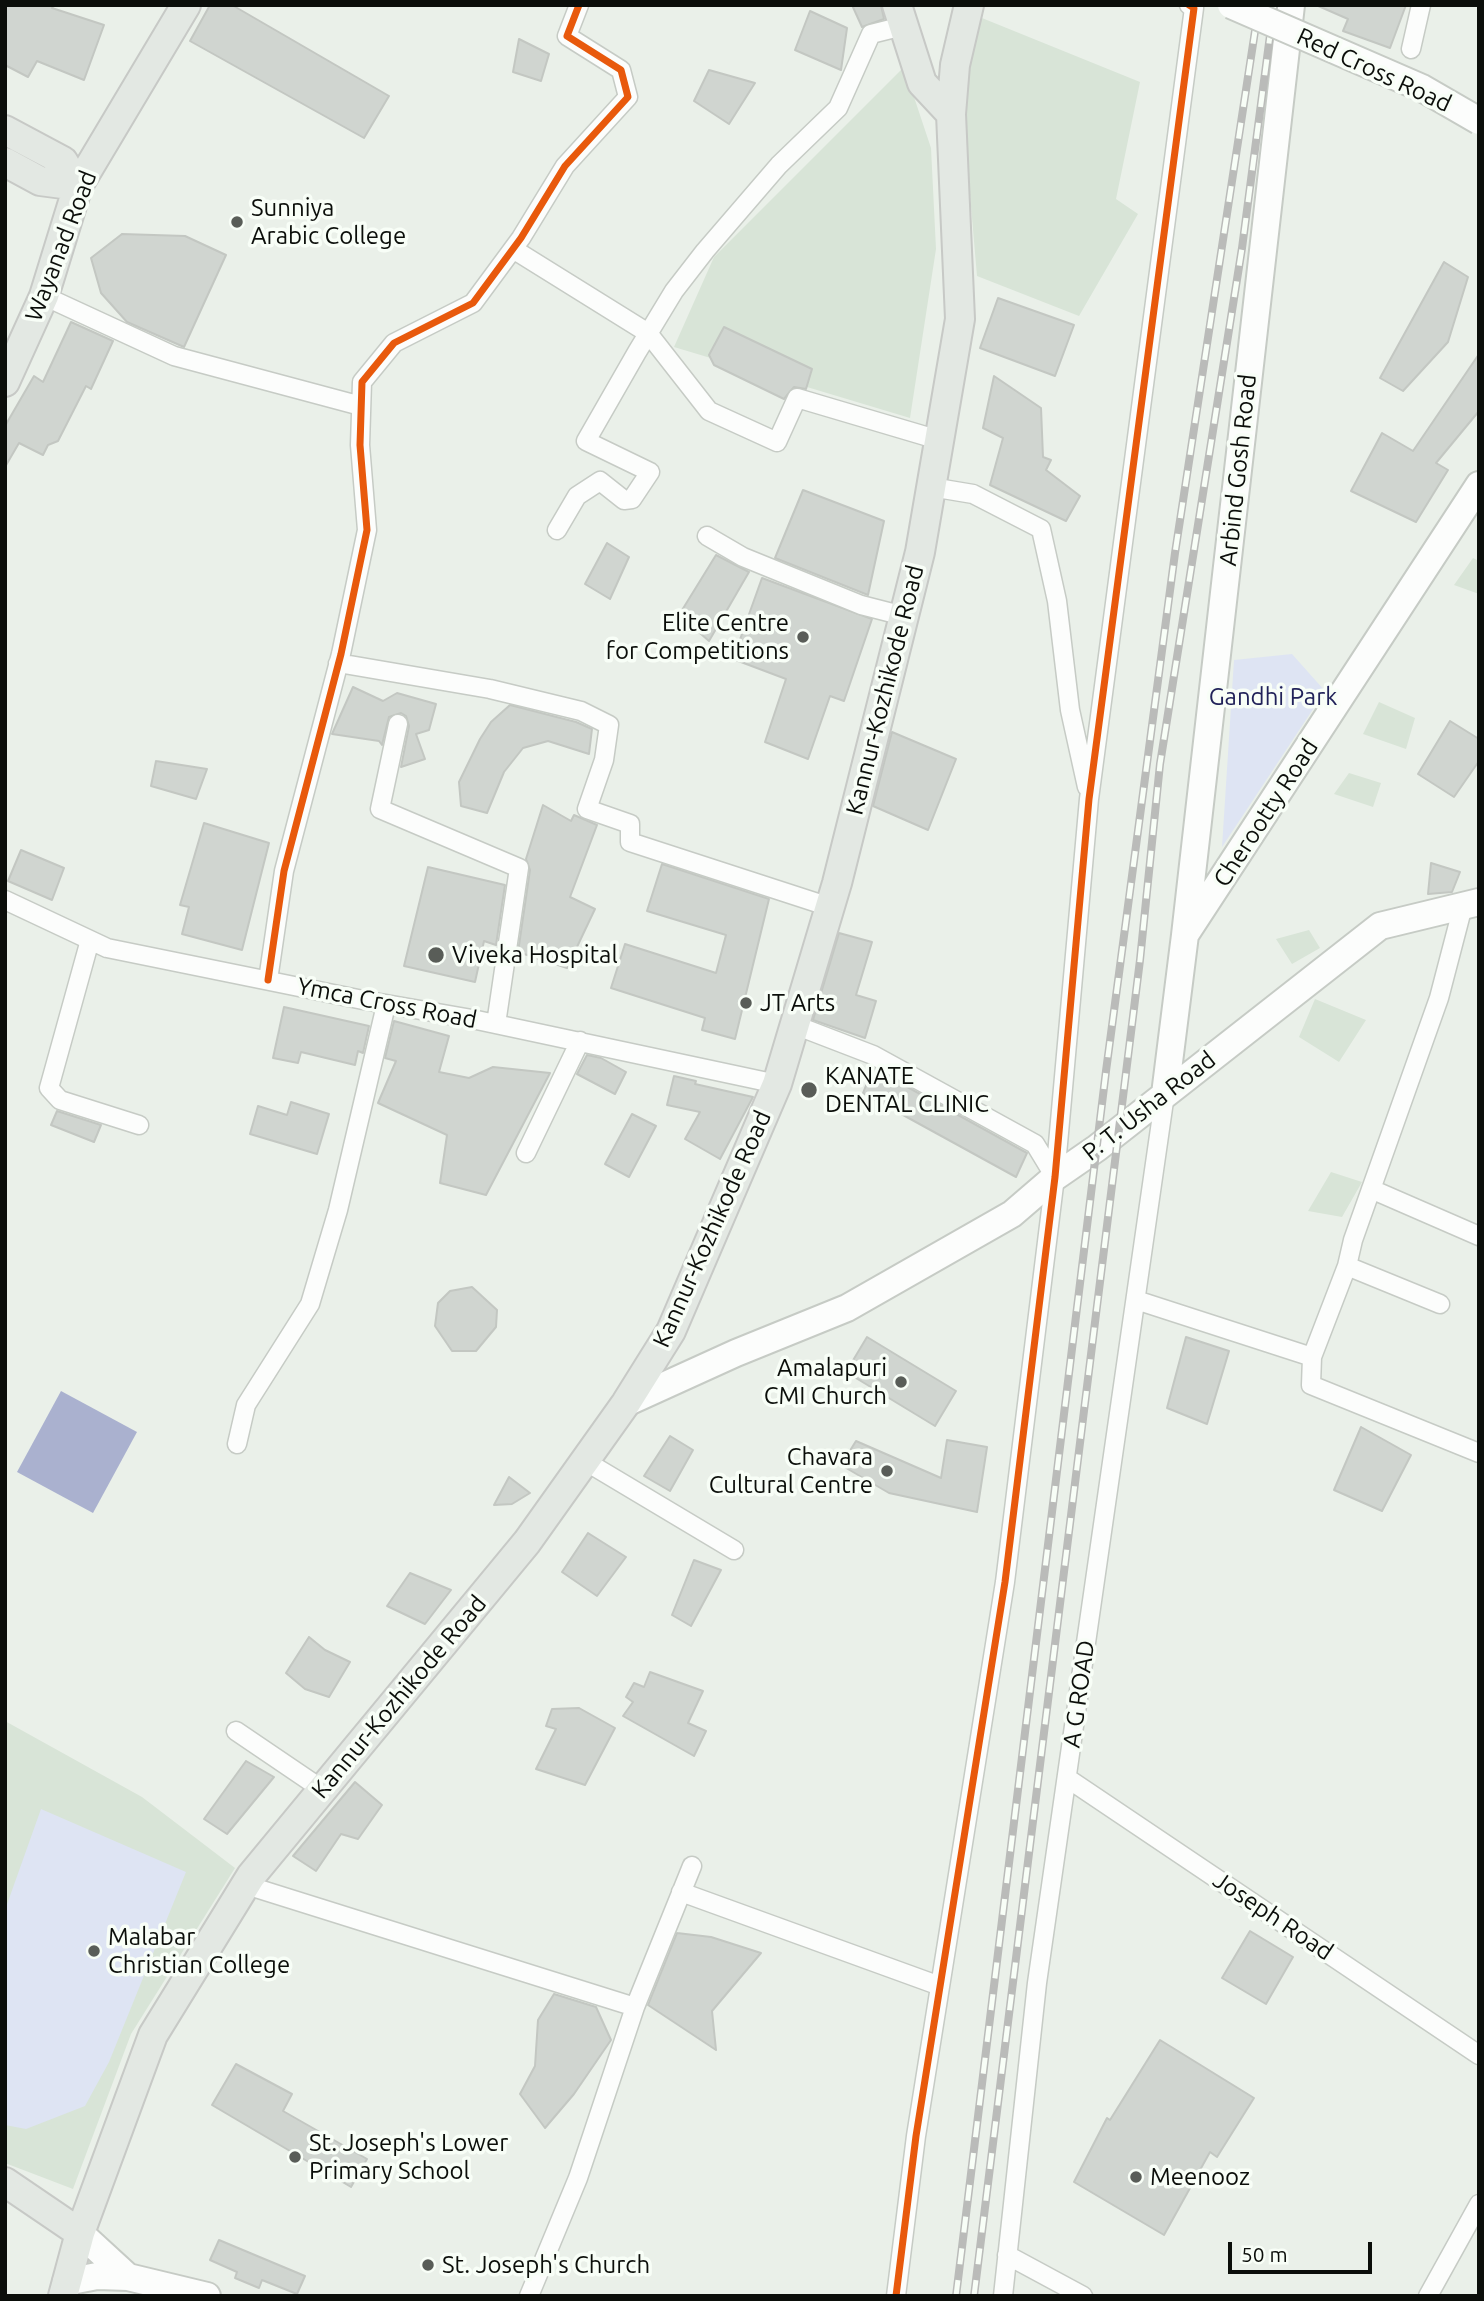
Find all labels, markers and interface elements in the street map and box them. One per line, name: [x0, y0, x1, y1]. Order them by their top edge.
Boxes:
street label: Red Cross Road: [1292, 22, 1456, 118]
street label: Wayanad Road: [19, 167, 103, 325]
place label: Sunniya Arabic College: [251, 194, 406, 250]
marker: Sunniya Arabic College: [229, 214, 245, 230]
street label: Arbind Gosh Road: [1214, 373, 1262, 567]
street label: Kannur-Kozhikode Road: [840, 562, 930, 818]
place label: Elite Centre for Competitions: [606, 609, 789, 665]
marker: Elite Centre for Competitions: [795, 629, 811, 645]
park label: Gandhi Park: [1209, 683, 1337, 711]
street label: Cherootty Road: [1208, 734, 1324, 892]
place label: Viveka Hospital: [452, 941, 618, 969]
marker: Viveka Hospital: [426, 945, 446, 965]
street label: Ymca Cross Road: [295, 971, 479, 1035]
place label: JT Arts: [760, 989, 835, 1017]
marker: JT Arts: [738, 995, 754, 1011]
street label: P. T. Usha Road: [1077, 1045, 1221, 1167]
place label: KANATE DENTAL CLINIC: [825, 1062, 989, 1118]
marker: KANATE DENTAL CLINIC: [799, 1080, 819, 1100]
street label: Kannur-Kozhikode Road: [647, 1106, 777, 1352]
place label: Amalapuri CMI Church: [764, 1354, 887, 1410]
marker: Amalapuri CMI Church: [893, 1374, 909, 1390]
place label: Chavara Cultural Centre: [709, 1443, 873, 1499]
marker: Chavara Cultural Centre: [879, 1463, 895, 1479]
street label: Kannur-Kozhikode Road: [306, 1590, 492, 1804]
street label: A G ROAD: [1057, 1638, 1101, 1750]
street label: Joseph Road: [1208, 1865, 1338, 1967]
place label: Malabar Christian College: [108, 1923, 290, 1979]
marker: Malabar Christian College: [86, 1943, 102, 1959]
place label: St. Joseph's Lower Primary School: [309, 2129, 508, 2185]
marker: St. Joseph's Lower Primary School: [287, 2149, 303, 2165]
place label: Meenooz: [1150, 2163, 1250, 2191]
marker: Meenooz: [1128, 2169, 1144, 2185]
scale bar: [1232, 2228, 1376, 2272]
text: 50 m: [1241, 2242, 1288, 2266]
place label: St. Joseph's Church: [442, 2251, 650, 2279]
marker: St. Joseph's Church: [420, 2257, 436, 2273]

